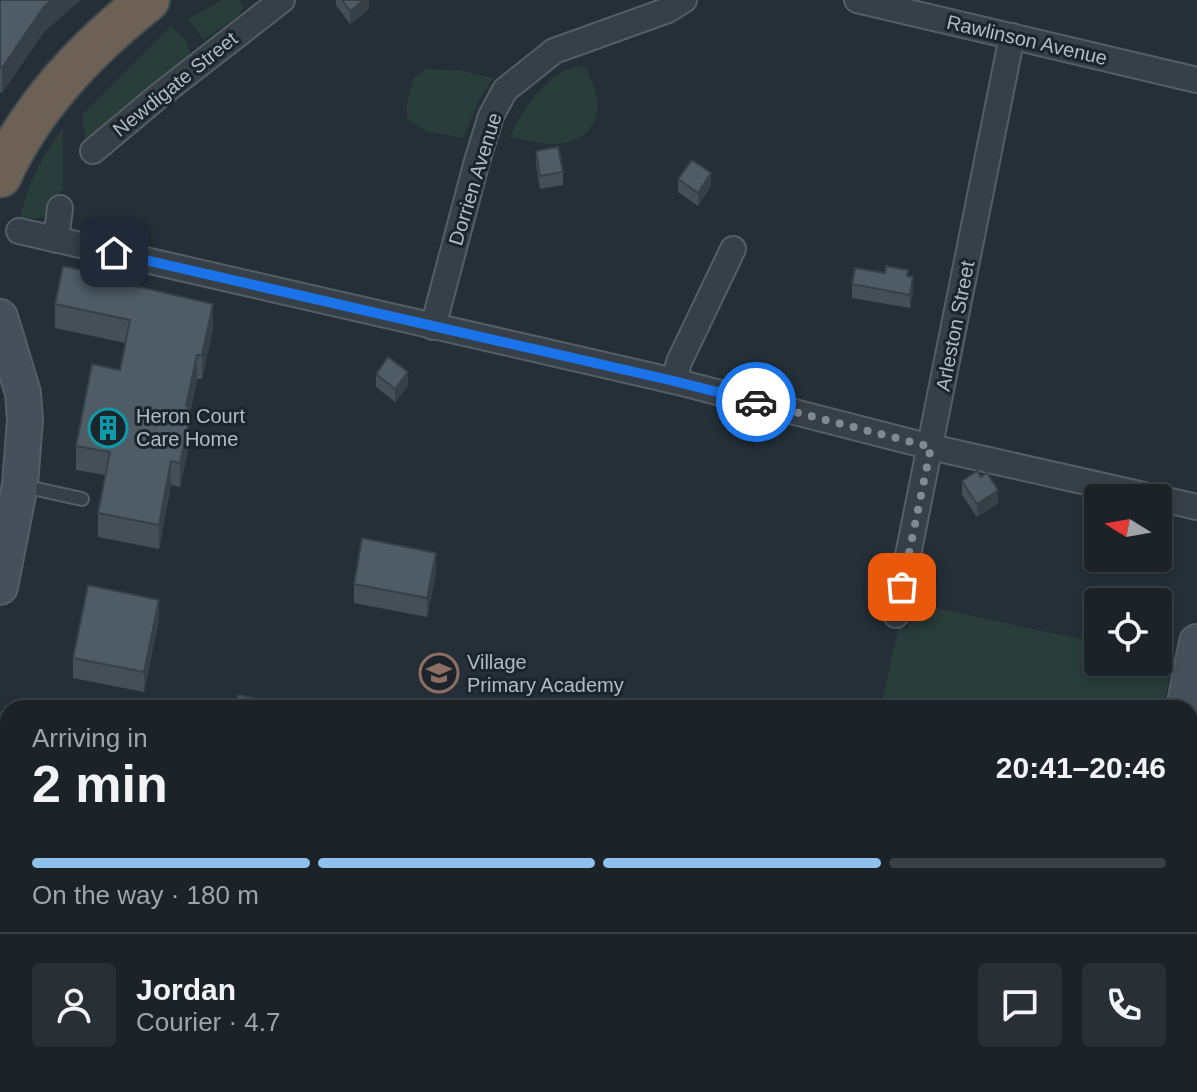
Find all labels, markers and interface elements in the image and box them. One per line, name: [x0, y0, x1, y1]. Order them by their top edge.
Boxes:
street label: Rawlinson Avenue: [945, 11, 1109, 69]
street label: Newdigate Street: [108, 27, 242, 141]
street label: Dorrien Avenue: [444, 110, 506, 248]
pin: [80, 219, 148, 287]
icon: home: [92, 231, 136, 275]
street label: Arleston Street: [932, 259, 979, 393]
courier: [716, 362, 796, 442]
icon: car: [734, 380, 778, 424]
place label: Heron Court Care Home: [136, 405, 245, 450]
building icon: Heron Court Care Home: [87, 407, 129, 449]
north arrow: [1084, 484, 1172, 572]
map controls: [1084, 484, 1172, 676]
pin: [868, 553, 936, 621]
icon: bag: [880, 565, 924, 609]
button: locate: [1084, 588, 1172, 676]
place label: Village Primary Academy: [467, 651, 624, 696]
school or university icon: Village Primary Academy: [418, 652, 460, 694]
text: Arriving in: [32, 723, 148, 753]
text: 20:41–20:46: [996, 751, 1166, 784]
text: 2 min: [32, 755, 168, 813]
text: On the way · 180 m: [32, 880, 259, 910]
button: person: [32, 963, 116, 1047]
button: chat: [978, 963, 1062, 1047]
button: phone: [1082, 963, 1166, 1047]
text: Jordan: [136, 973, 236, 1006]
text: Courier · 4.7: [136, 1007, 281, 1037]

